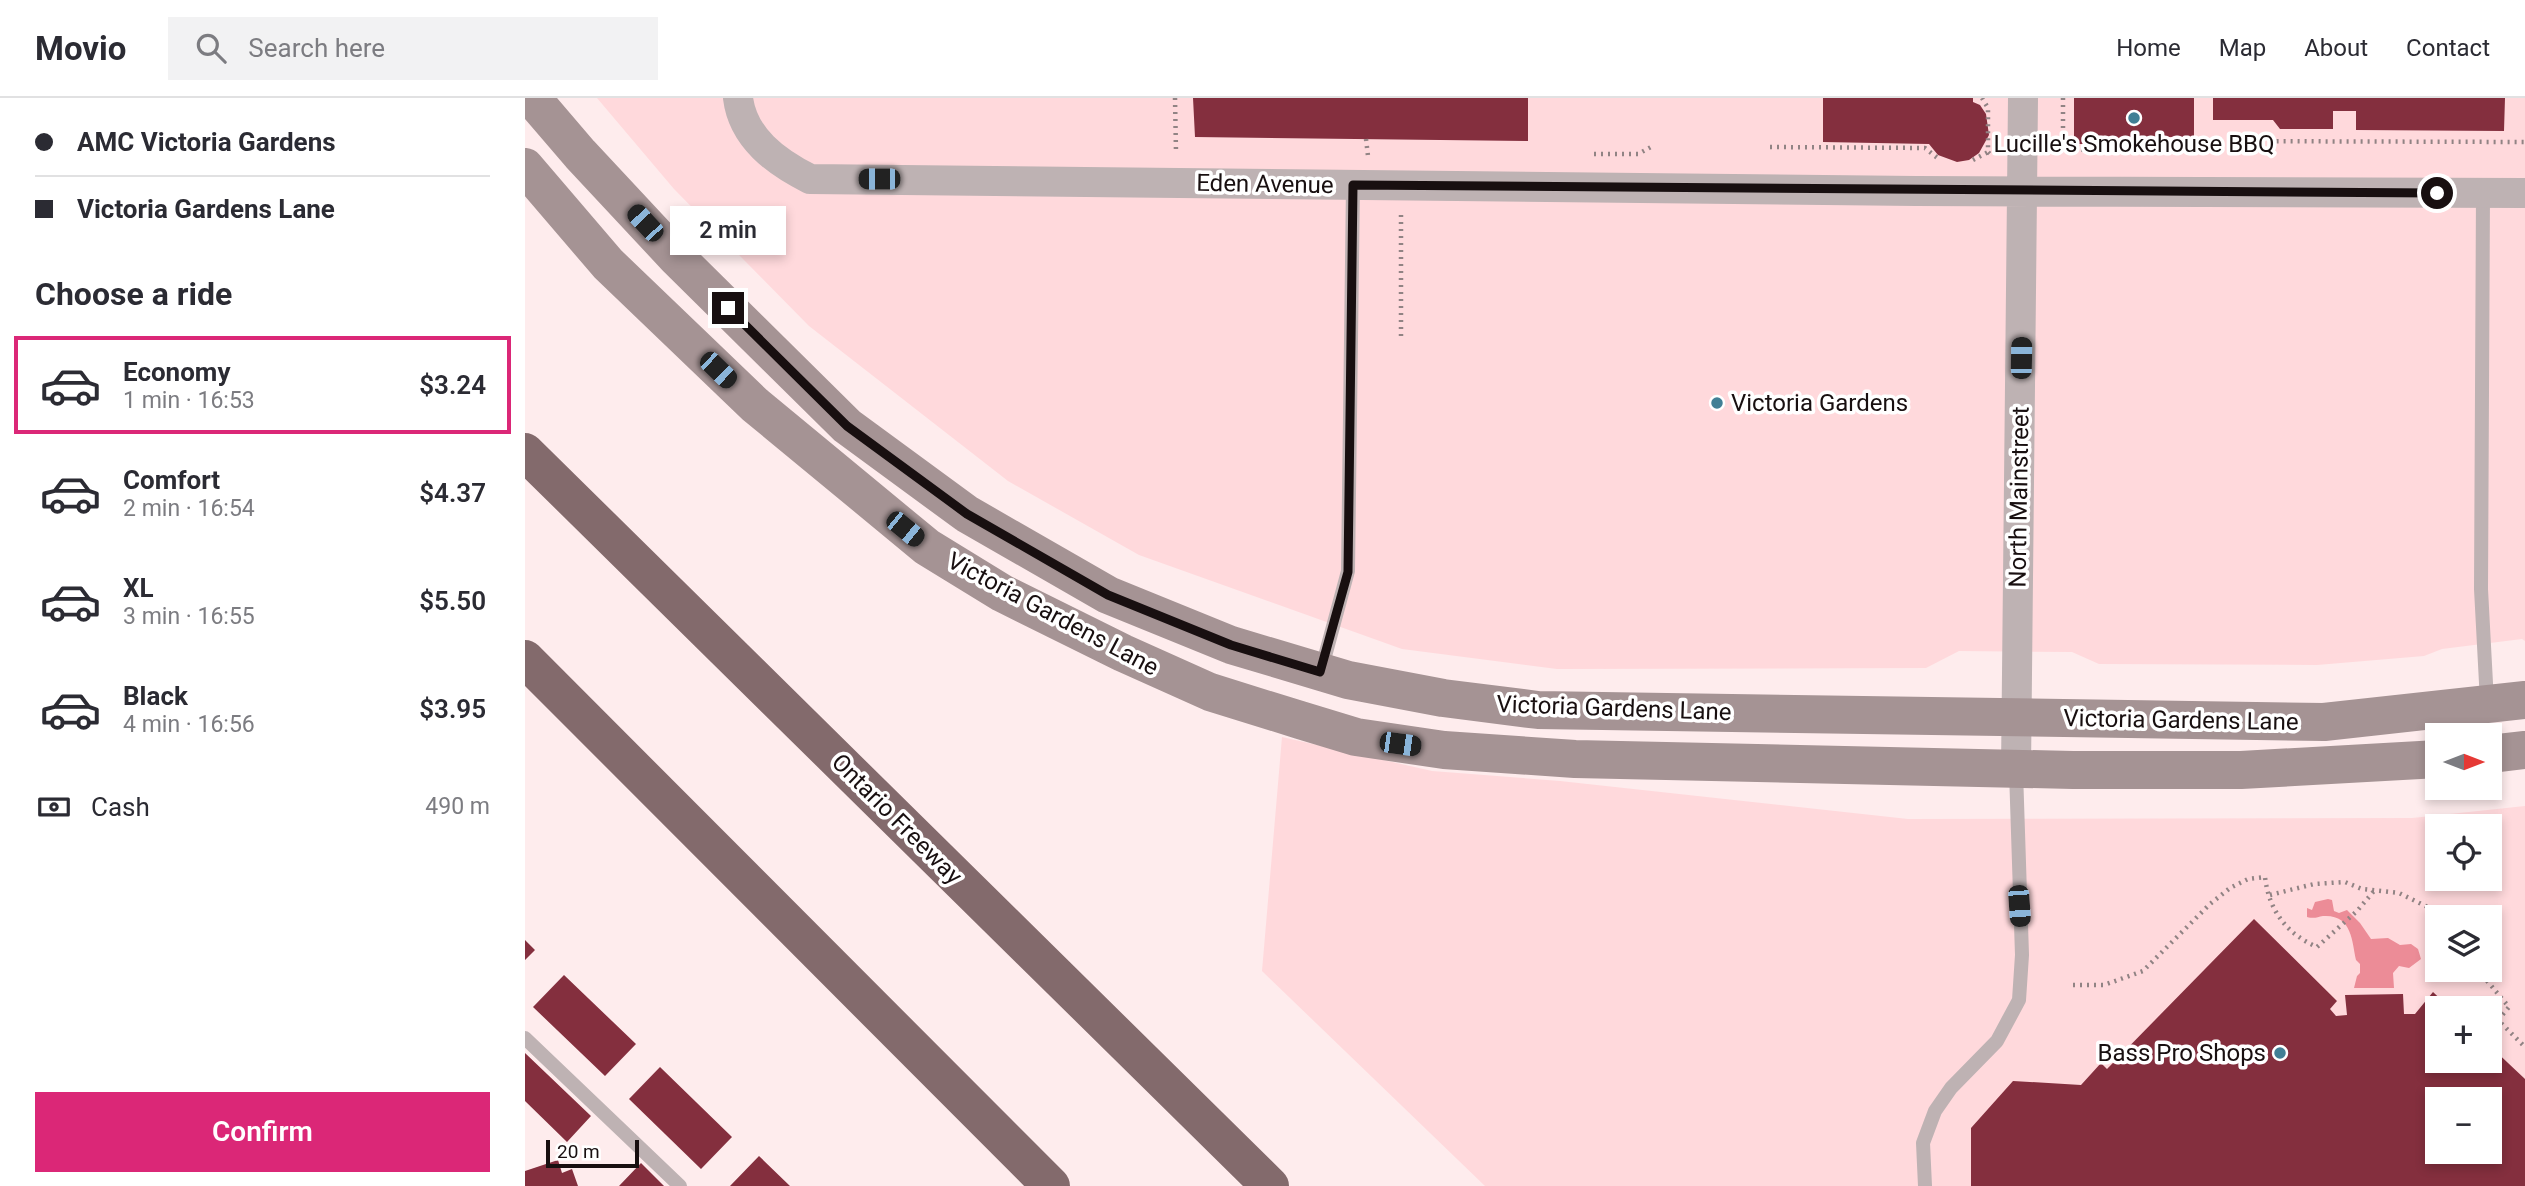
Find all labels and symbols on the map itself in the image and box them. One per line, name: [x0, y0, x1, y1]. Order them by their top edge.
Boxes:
marker: Lucille's Smokehouse BBQ: [2126, 110, 2142, 126]
place label: Lucille's Smokehouse BBQ: [1993, 130, 2275, 158]
car: [859, 169, 901, 190]
street label: Eden Avenue: [1196, 169, 1334, 199]
route start: [2421, 177, 2453, 209]
car: [623, 200, 668, 246]
callout: 2 min: [670, 206, 786, 256]
route end: [712, 292, 744, 324]
car: [2011, 337, 2032, 379]
car: [696, 348, 741, 392]
place label: Victoria Gardens: [1731, 389, 1908, 417]
marker: Victoria Gardens: [1709, 395, 1725, 411]
street label: North Mainstreet: [2003, 406, 2035, 588]
car: [883, 508, 928, 550]
street label: Victoria Gardens Lane: [943, 546, 1163, 682]
street label: Victoria Gardens Lane: [1496, 690, 1732, 726]
street label: Victoria Gardens Lane: [2063, 704, 2299, 736]
north arrow: [2425, 723, 2503, 800]
car: [1378, 731, 1423, 757]
street label: Ontario Freeway: [826, 748, 968, 890]
car: [2008, 884, 2031, 928]
place label: Bass Pro Shops: [2098, 1039, 2266, 1067]
marker: Bass Pro Shops: [2272, 1045, 2288, 1061]
scale bar: [546, 1137, 639, 1169]

